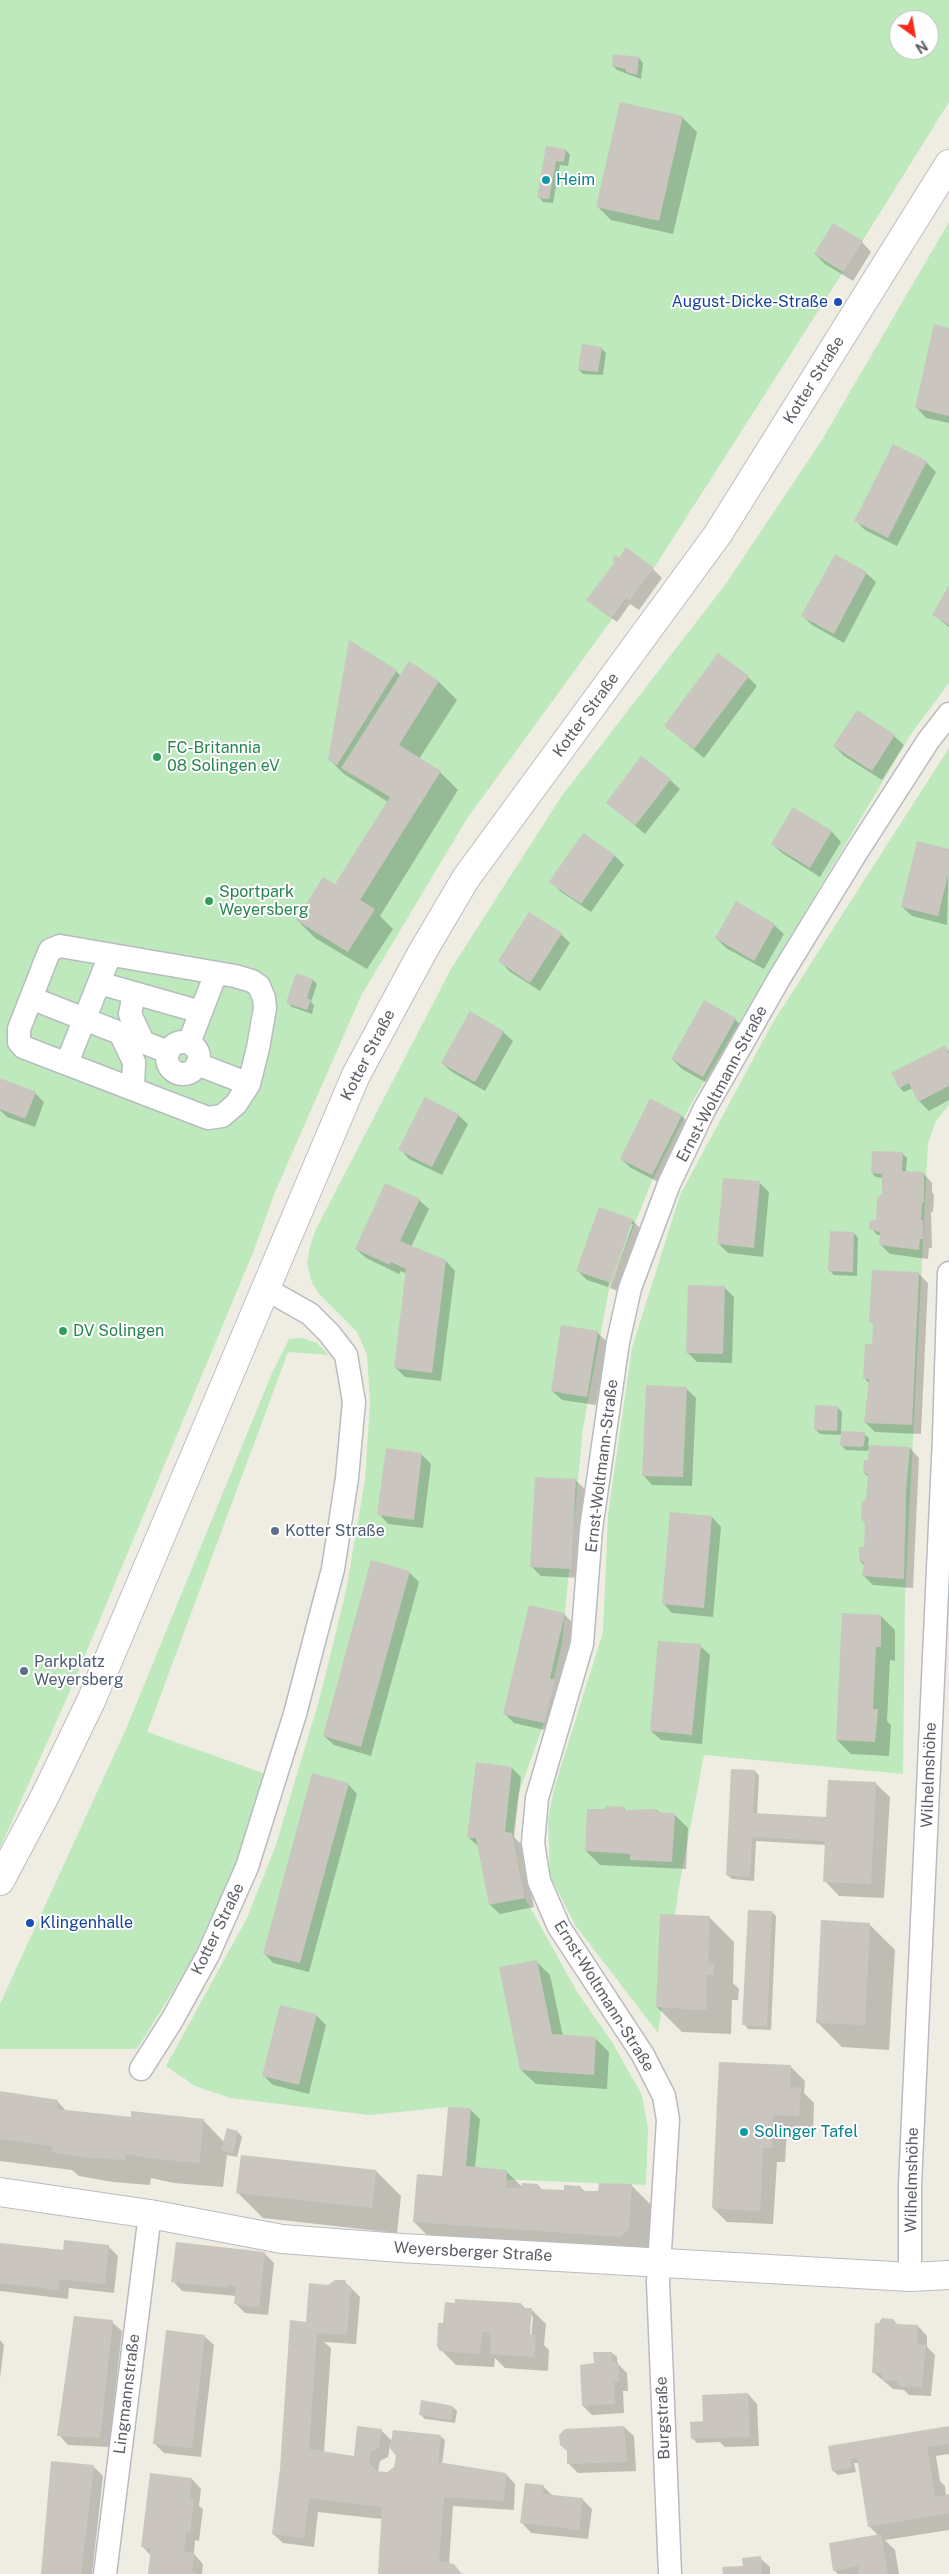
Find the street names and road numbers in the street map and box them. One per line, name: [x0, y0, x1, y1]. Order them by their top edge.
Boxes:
street label: Kotter Straße: [779, 333, 849, 427]
street label: Kotter Straße: [549, 669, 623, 761]
street label: Ernst-Woltmann-Straße: [673, 1002, 771, 1166]
street label: Kotter Straße: [337, 1006, 399, 1104]
street label: Ernst-Woltmann-Straße: [582, 1378, 622, 1554]
street label: Wilhelmshöhe: [918, 1722, 940, 1828]
street label: Kotter Straße: [188, 1880, 248, 1978]
street label: Ernst-Woltmann-Straße: [550, 1917, 658, 2075]
street label: Wilhelmshöhe: [901, 2127, 923, 2233]
street label: Weyersberger Straße: [393, 2238, 553, 2266]
street label: Lingmannstraße: [110, 2333, 144, 2455]
street label: Burgstraße: [652, 2376, 674, 2460]

